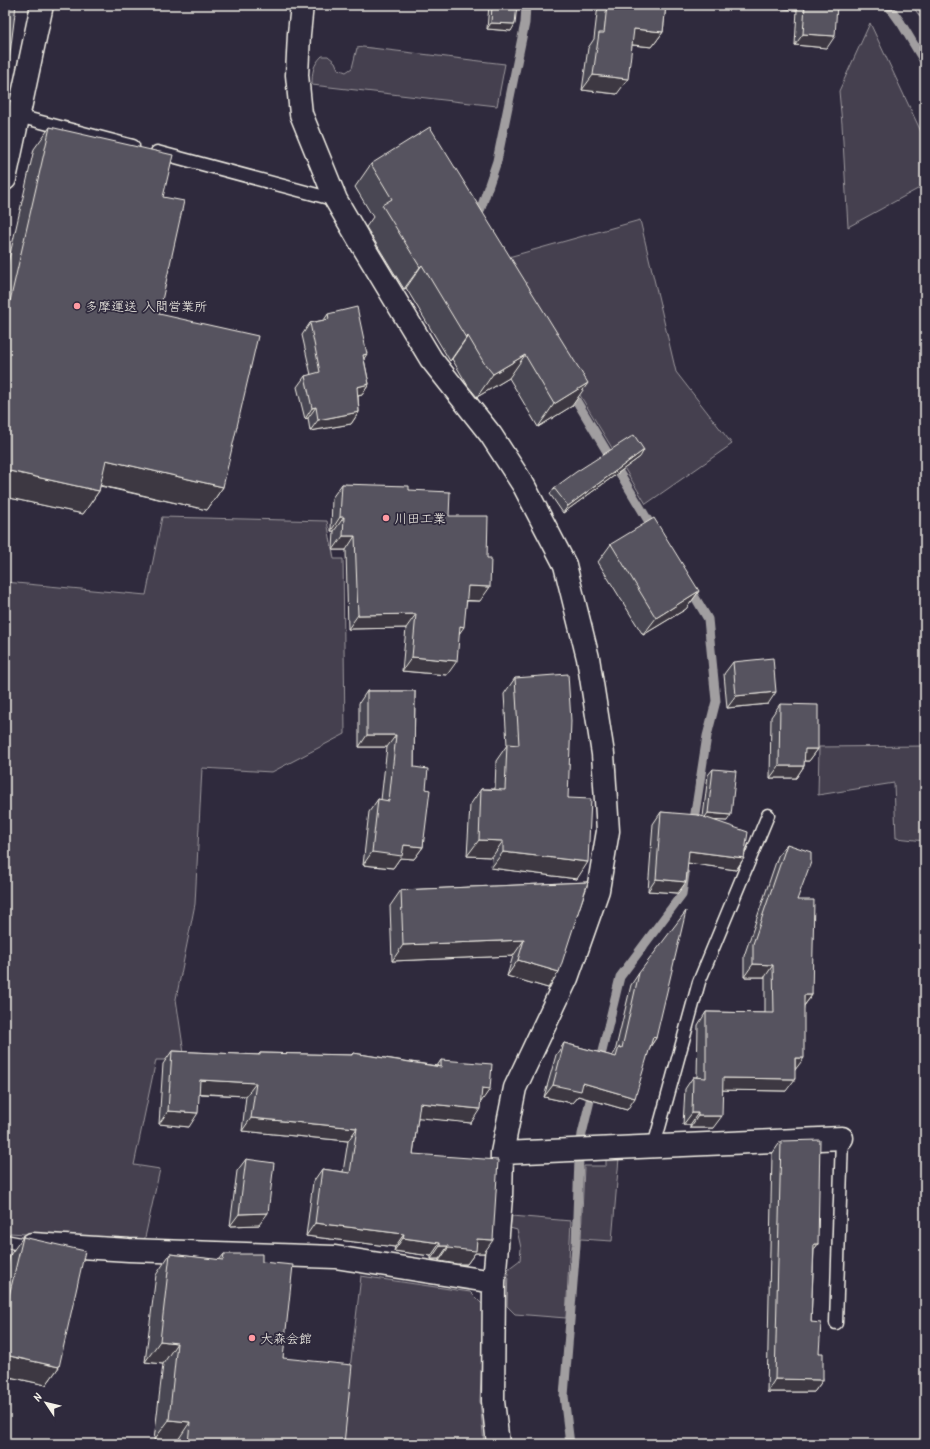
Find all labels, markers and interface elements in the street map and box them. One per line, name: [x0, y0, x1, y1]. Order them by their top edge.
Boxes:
place label: 多摩運送 入間営業所: [85, 297, 207, 318]
marker: 多摩運送 入間営業所: [72, 301, 82, 311]
place label: 川田工業: [394, 509, 446, 530]
marker: 川田工業: [381, 513, 391, 523]
place label: 大森会館: [260, 1329, 312, 1350]
marker: 大森会館: [247, 1333, 257, 1343]
north arrow: [26, 1383, 66, 1423]
text: N: [29, 1390, 48, 1406]

